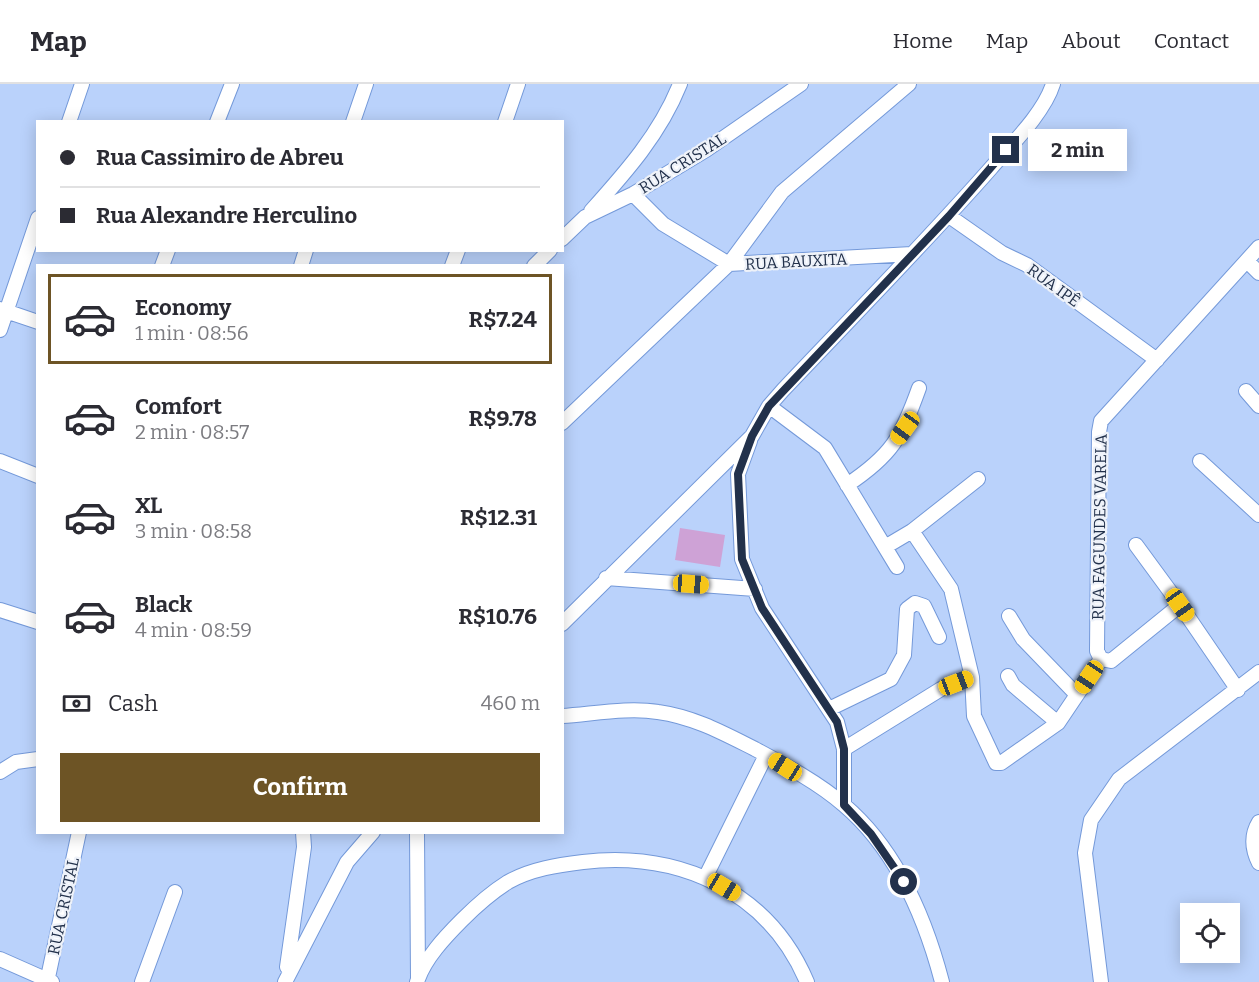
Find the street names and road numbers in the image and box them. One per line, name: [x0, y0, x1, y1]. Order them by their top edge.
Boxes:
street label: RUA CRISTAL: [635, 129, 729, 198]
street label: RUA BAUXITA: [744, 249, 848, 274]
street label: RUA IPÊ: [1024, 259, 1084, 311]
street label: RUA FAGUNDES VARELA: [1088, 433, 1111, 620]
street label: RUA CRISTAL: [44, 856, 83, 956]

